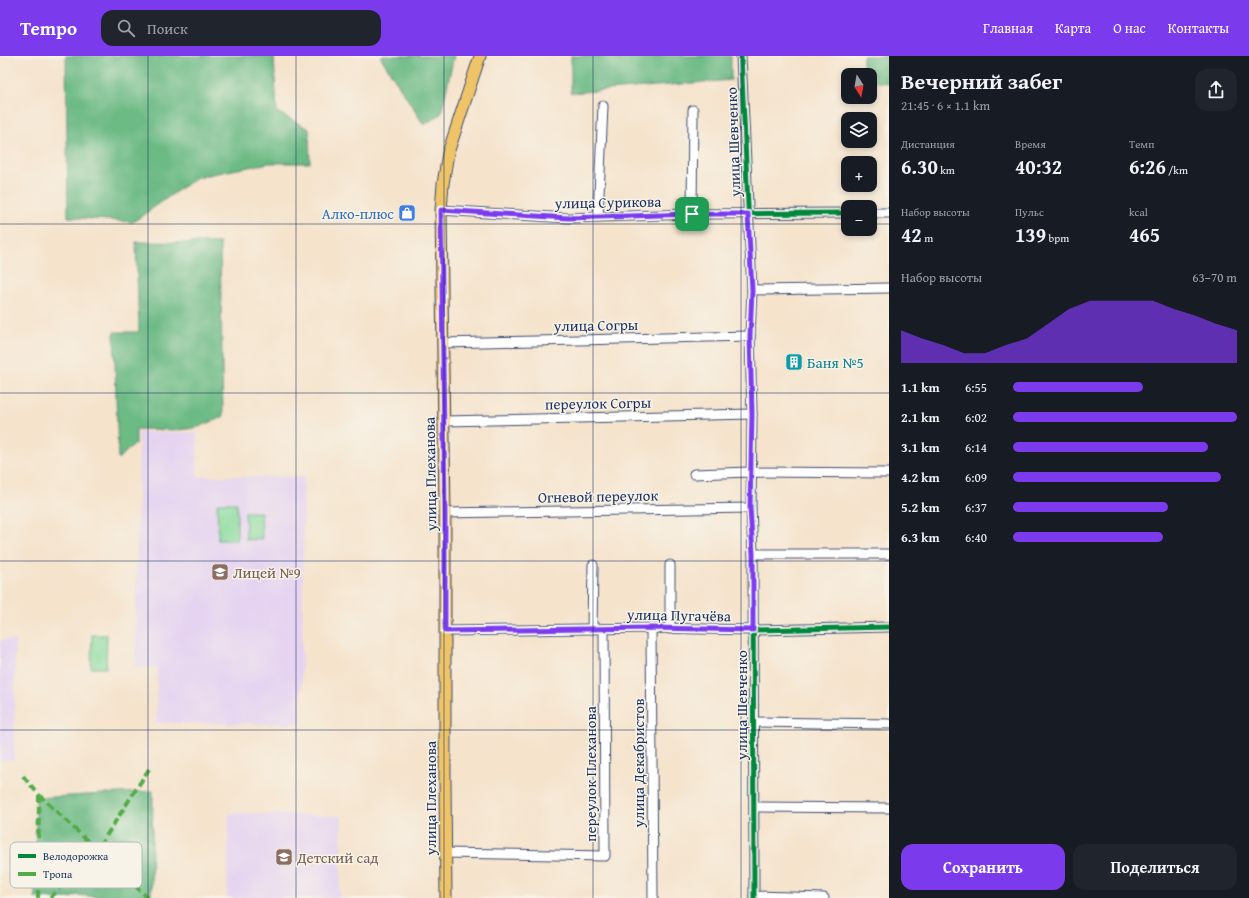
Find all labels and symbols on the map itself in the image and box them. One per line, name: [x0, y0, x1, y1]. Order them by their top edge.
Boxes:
north arrow: [841, 68, 877, 104]
street label: улица Шевченко: [721, 86, 745, 198]
street label: улица Сурикова: [554, 191, 662, 213]
pin: [675, 197, 709, 231]
place label: Алко-плюс: [322, 203, 394, 224]
shop icon: Алко-плюс: [397, 203, 417, 223]
street label: улица Согры: [553, 314, 639, 336]
building icon: Баня №5: [784, 352, 804, 372]
place label: Баня №5: [807, 352, 864, 373]
street label: переулок Согры: [545, 392, 652, 414]
street label: улица Плеханова: [418, 416, 442, 532]
street label: Огневой переулок: [538, 484, 659, 508]
school or university icon: Лицей №9: [210, 562, 230, 582]
place label: Лицей №9: [233, 562, 301, 583]
street label: улица Пугачёва: [626, 604, 732, 626]
street label: улица Шевченко: [731, 650, 752, 761]
street label: улица Декабристов: [628, 699, 649, 828]
street label: переулок Плеханова: [580, 705, 601, 842]
street label: улица Плеханова: [420, 740, 441, 856]
legend: [10, 842, 142, 888]
school or university icon: Детский сад: [274, 847, 294, 867]
place label: Детский сад: [296, 847, 378, 868]
text: Велодорожка: [43, 848, 109, 864]
text: Тропа: [43, 866, 73, 882]

